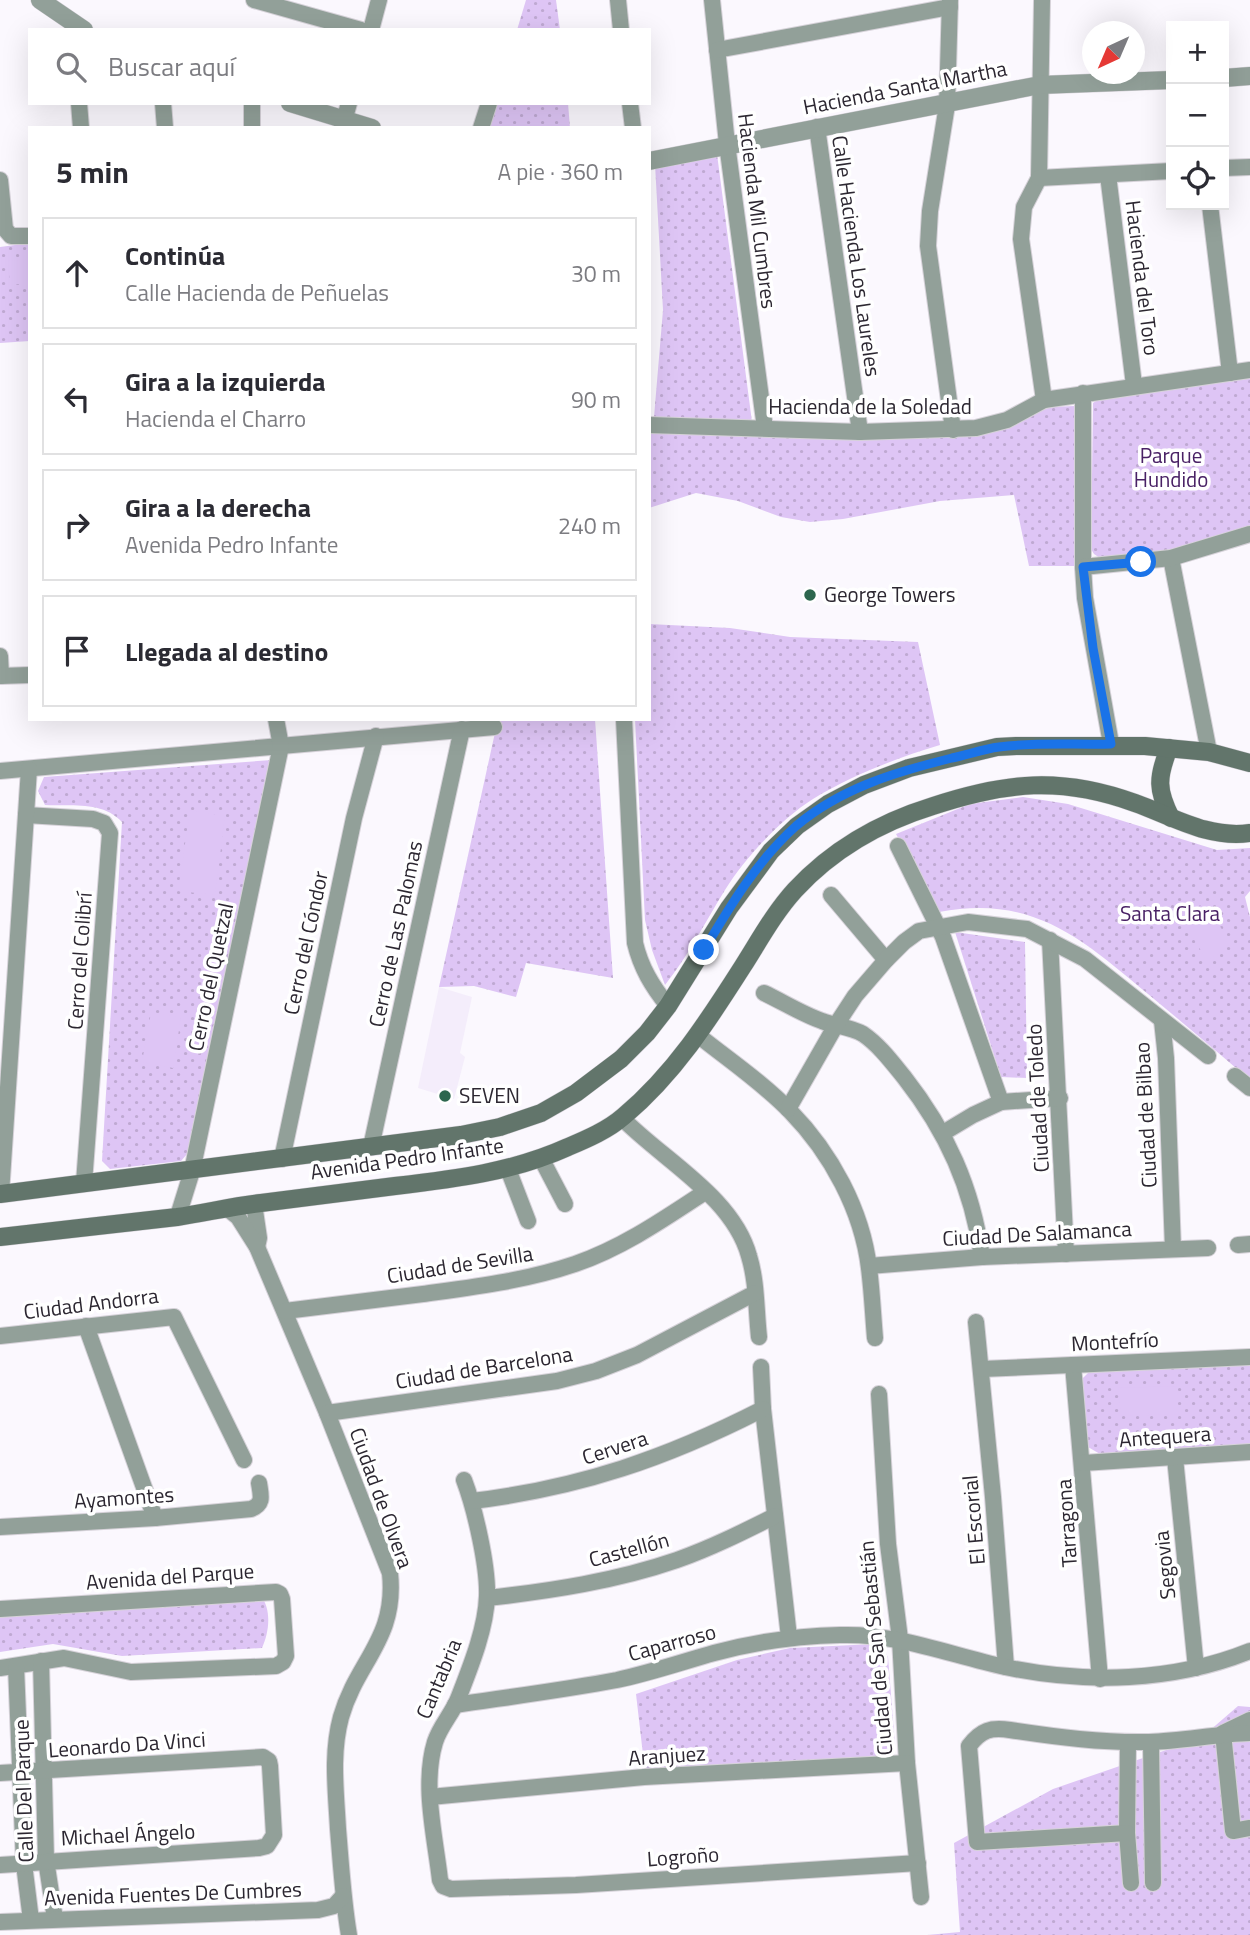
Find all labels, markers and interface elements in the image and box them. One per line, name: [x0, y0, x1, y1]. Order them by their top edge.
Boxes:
north arrow: [1082, 21, 1145, 84]
map controls: [1166, 21, 1229, 210]
button: +: [1166, 21, 1229, 84]
search box: [28, 28, 651, 105]
text: Buscar aquí: [108, 47, 235, 86]
icon: search: [52, 48, 90, 86]
street label: Hacienda Santa Martha: [800, 51, 1010, 122]
button: −: [1166, 84, 1229, 147]
street label: Hacienda Mil Cumbres: [730, 111, 786, 310]
street label: Calle Hacienda Los Laureles: [824, 133, 890, 379]
button: locate: [1166, 147, 1229, 210]
text: 5 min: [56, 149, 129, 195]
text: A pie · 360 m: [497, 154, 623, 189]
street label: Hacienda del Toro: [1118, 198, 1168, 357]
text: Continúa: [125, 236, 225, 275]
icon: ahead: [58, 254, 96, 292]
text: 30 m: [571, 256, 621, 291]
text: Calle Hacienda de Peñuelas: [125, 275, 389, 310]
text: Gira a la izquierda: [125, 362, 326, 401]
icon: left: [58, 380, 96, 418]
text: 90 m: [571, 382, 621, 417]
street label: Hacienda de la Soledad: [768, 390, 972, 422]
text: Hacienda el Charro: [125, 401, 306, 436]
park label: Parque Hundido: [1134, 439, 1208, 495]
text: Gira a la derecha: [125, 488, 311, 527]
icon: right: [58, 506, 96, 544]
text: 240 m: [558, 508, 621, 543]
text: Avenida Pedro Infante: [125, 527, 338, 562]
route start: [1125, 546, 1156, 577]
place label: George Towers: [824, 578, 955, 610]
marker: George Towers: [802, 587, 818, 603]
icon: arrive: [58, 632, 96, 670]
text: Llegada al destino: [125, 632, 328, 671]
street label: Cerro de Las Palomas: [360, 838, 430, 1030]
street label: Cerro del Cóndor: [274, 868, 336, 1018]
street label: Cerro del Colibrí: [58, 890, 100, 1031]
park label: Santa Clara: [1120, 897, 1221, 929]
street label: Cerro del Quetzal: [179, 900, 241, 1054]
route end: [688, 934, 719, 965]
street label: Ciudad de Toledo: [1017, 1023, 1057, 1173]
street label: Ciudad de Bilbao: [1125, 1041, 1165, 1189]
place label: SEVEN: [459, 1079, 520, 1111]
marker: SEVEN: [437, 1088, 453, 1104]
street label: Avenida Pedro Infante: [308, 1129, 506, 1187]
street label: Ciudad De Salamanca: [941, 1212, 1133, 1254]
street label: Ciudad de Sevilla: [384, 1237, 536, 1291]
street label: Ciudad Andorra: [22, 1279, 161, 1327]
street label: Montefrío: [1070, 1323, 1160, 1359]
street label: Ciudad de Barcelona: [393, 1337, 575, 1397]
street label: Antequera: [1118, 1417, 1213, 1455]
street label: Cervera: [578, 1421, 652, 1473]
street label: Ciudad de Olvera: [342, 1423, 422, 1573]
street label: El Escorial: [953, 1474, 993, 1566]
street label: Tarragona: [1047, 1477, 1085, 1568]
street label: Ayamontes: [73, 1478, 175, 1516]
street label: Castellón: [585, 1523, 672, 1575]
street label: Segovia: [1144, 1529, 1184, 1601]
street label: Ciudad de San Sebastián: [850, 1539, 900, 1757]
street label: Avenida del Parque: [85, 1554, 255, 1598]
street label: Caparroso: [624, 1615, 719, 1669]
street label: Cantabria: [407, 1633, 469, 1724]
street label: Calle Del Parque: [5, 1719, 41, 1863]
street label: Leonardo Da Vinci: [47, 1723, 207, 1765]
street label: Aranjuez: [627, 1736, 707, 1774]
street label: Michael Ángelo: [60, 1815, 196, 1853]
street label: Logroño: [646, 1838, 720, 1874]
street label: Avenida Fuentes De Cumbres: [44, 1873, 302, 1913]

